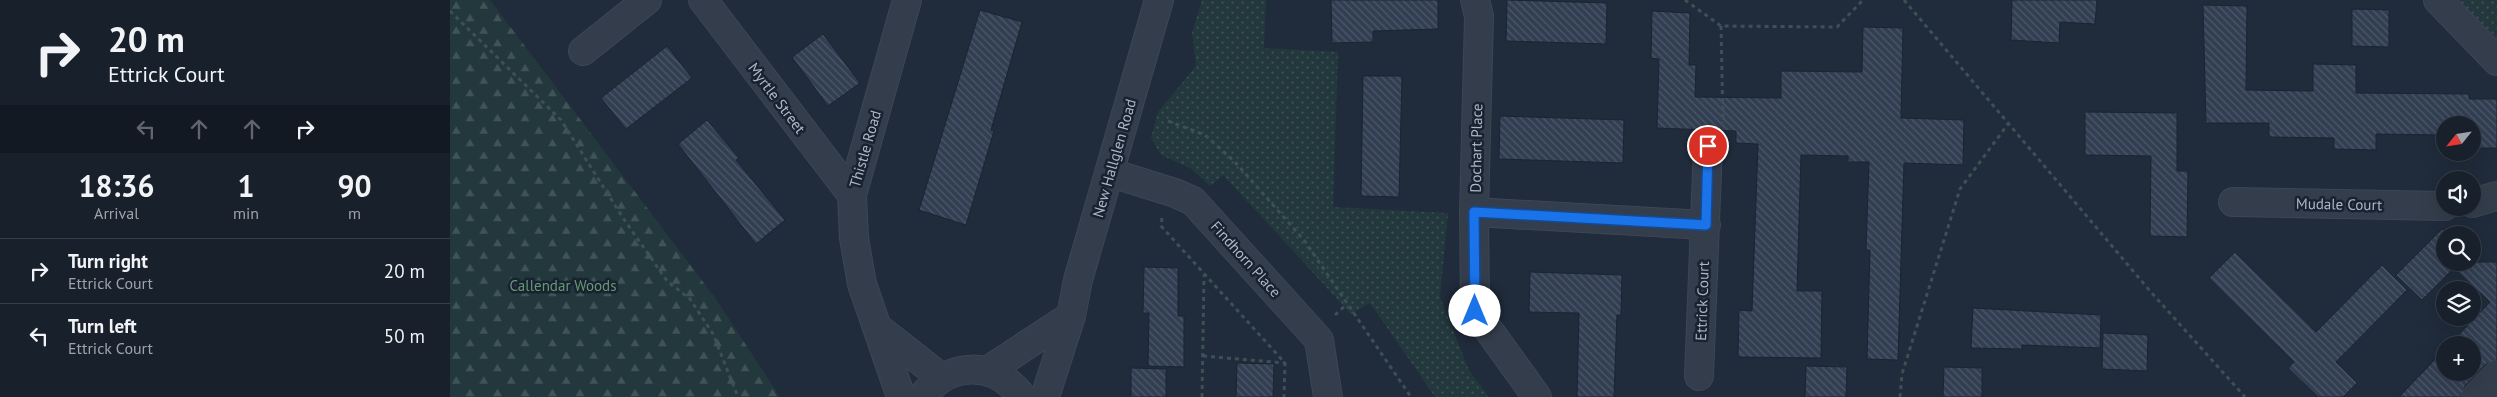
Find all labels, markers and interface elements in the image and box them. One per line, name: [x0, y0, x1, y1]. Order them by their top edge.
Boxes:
text: 20 m: [108, 16, 185, 62]
icon: right: [25, 20, 90, 85]
street label: Myrtle Street: [744, 59, 810, 137]
text: Ettrick Court: [108, 60, 225, 88]
street label: New Hallglen Road: [1088, 96, 1140, 220]
street label: Dochart Place: [1466, 103, 1486, 193]
street label: Thistle Road: [845, 108, 885, 190]
icon: left: [132, 115, 160, 143]
icon: ahead: [185, 115, 213, 143]
icon: ahead: [238, 115, 266, 143]
icon: right: [291, 115, 319, 143]
north arrow: [2436, 116, 2481, 161]
map controls: [2436, 116, 2481, 381]
pin: [1687, 125, 1729, 167]
icon: arrive: [1694, 132, 1722, 160]
text: 18:36: [78, 166, 155, 205]
text: 1: [238, 166, 255, 205]
text: 90: [337, 166, 372, 205]
button: sound: [2436, 171, 2481, 216]
street label: Mudale Court: [2296, 194, 2382, 214]
text: Arrival: [94, 203, 139, 223]
text: min: [233, 203, 259, 223]
text: m: [348, 203, 361, 223]
street label: Findhorn Place: [1207, 217, 1285, 301]
button: search: [2436, 226, 2481, 271]
text: Turn right: [68, 249, 148, 273]
icon: right: [25, 257, 53, 285]
text: 20 m: [384, 259, 425, 283]
street label: Ettrick Court: [1691, 261, 1713, 341]
text: Ettrick Court: [68, 273, 153, 293]
park label: Callendar Woods: [510, 276, 616, 295]
button: layers: [2436, 281, 2481, 326]
position arrow: [1448, 284, 1500, 336]
text: Turn left: [68, 314, 137, 338]
icon: left: [25, 322, 53, 350]
text: 50 m: [384, 324, 425, 348]
button: +: [2436, 336, 2481, 381]
text: Ettrick Court: [68, 338, 153, 358]

